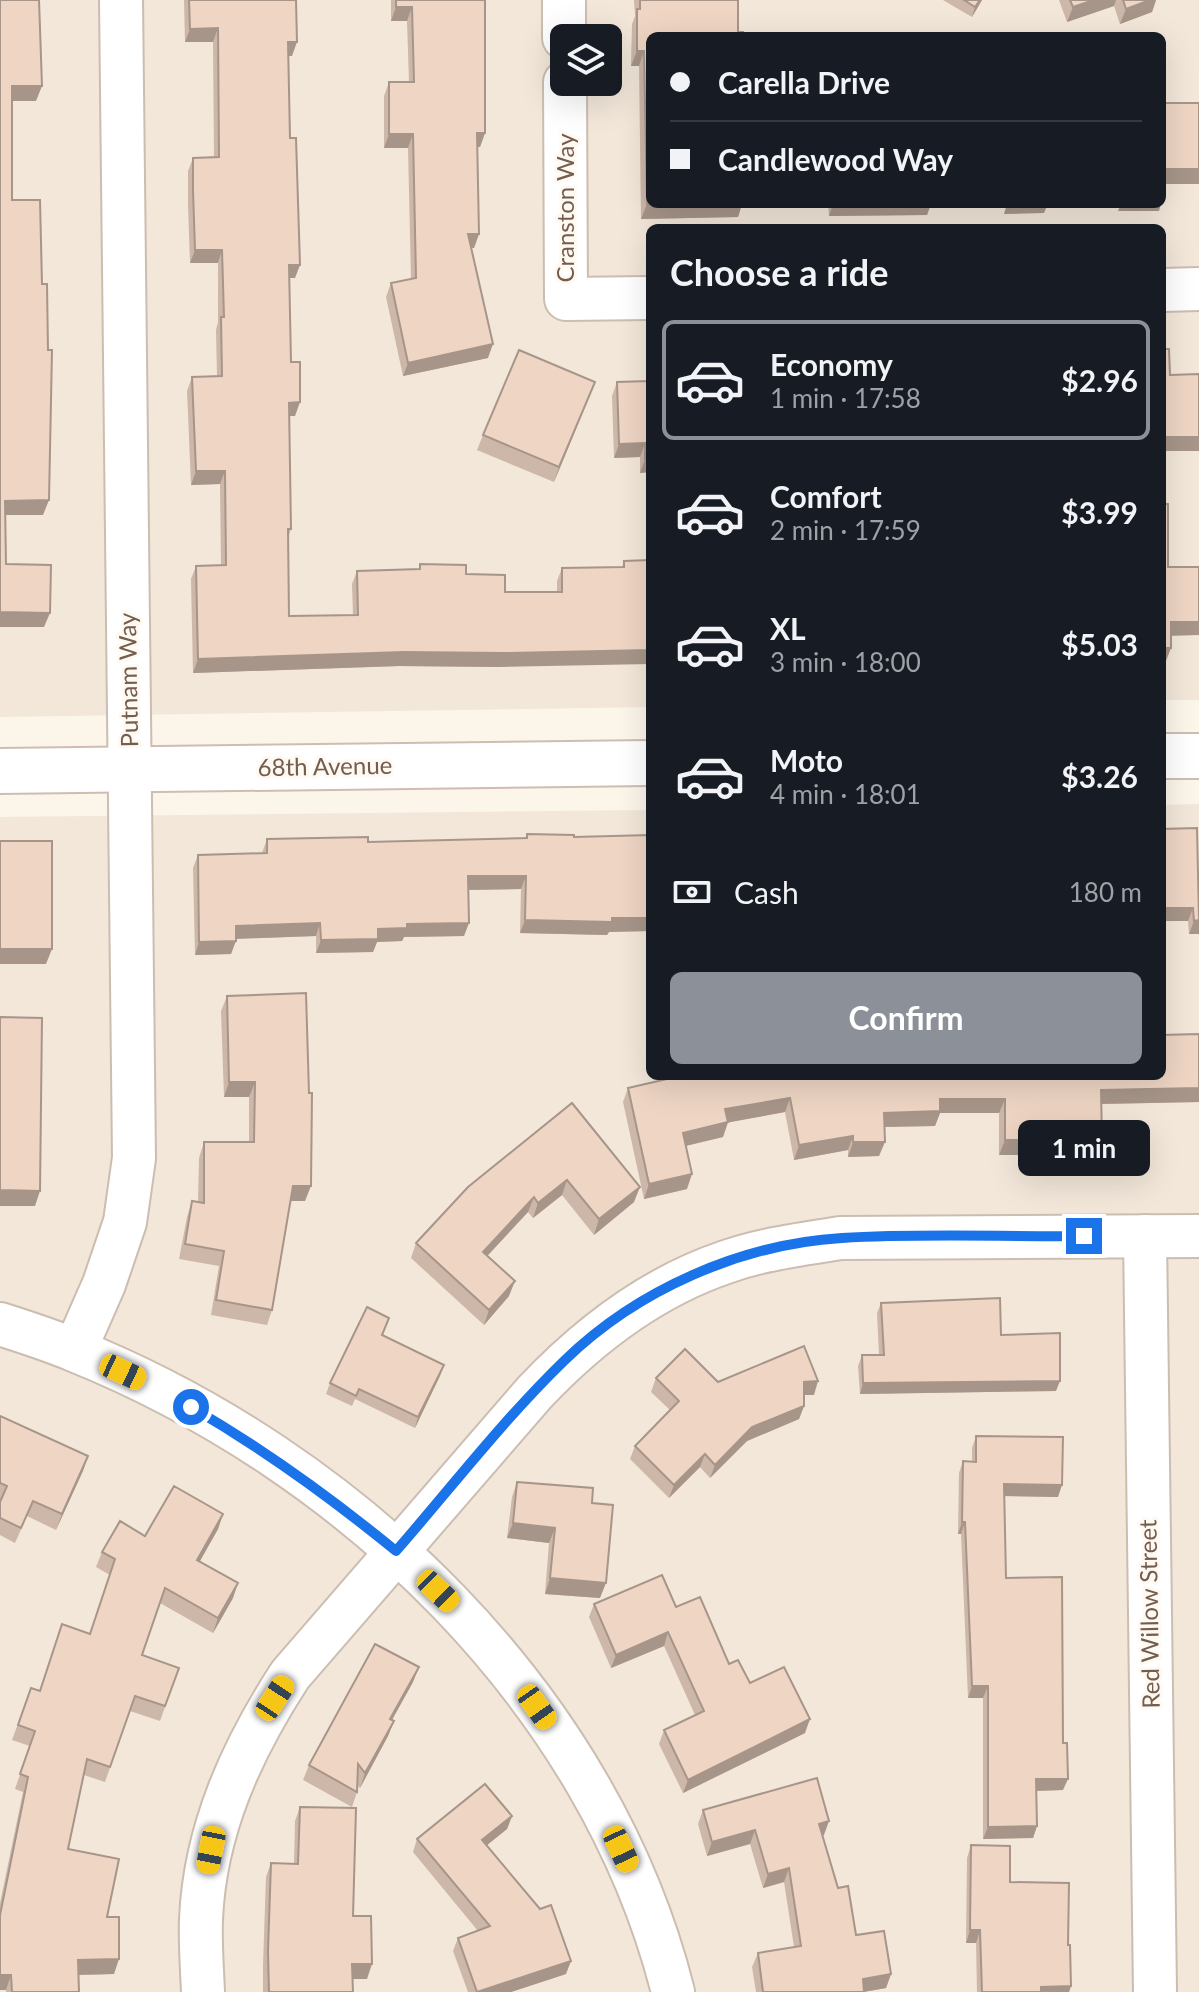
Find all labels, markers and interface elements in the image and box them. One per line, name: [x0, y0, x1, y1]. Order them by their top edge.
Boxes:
map controls: [550, 24, 622, 96]
button: layers: [550, 24, 622, 96]
text: Carella Drive: [718, 64, 890, 100]
street label: Cranston Way: [550, 133, 579, 283]
text: Candlewood Way: [718, 141, 953, 177]
text: Choose a ride: [670, 250, 889, 294]
icon: car: [674, 344, 746, 416]
text: Economy: [770, 346, 893, 382]
text: $2.96: [1061, 362, 1138, 398]
text: 1 min · 17:58: [770, 382, 921, 414]
icon: car: [674, 476, 746, 548]
text: Comfort: [770, 478, 882, 514]
text: $3.99: [1061, 494, 1138, 530]
text: 2 min · 17:59: [770, 514, 921, 546]
icon: car: [674, 608, 746, 680]
text: XL: [770, 610, 806, 646]
street label: Putnam Way: [112, 612, 143, 748]
text: $5.03: [1061, 626, 1138, 662]
text: 3 min · 18:00: [770, 646, 921, 678]
icon: car: [674, 740, 746, 812]
text: Moto: [770, 742, 843, 778]
street label: 68th Avenue: [257, 750, 393, 781]
text: $3.26: [1061, 758, 1138, 794]
text: 4 min · 18:01: [770, 778, 921, 810]
icon: cash: [670, 870, 714, 914]
text: Cash: [734, 874, 799, 910]
text: 180 m: [1069, 876, 1142, 908]
button: Confirm: [670, 972, 1142, 1064]
callout: 1 min: [1018, 1120, 1150, 1176]
text: 1 min: [1052, 1132, 1116, 1164]
route end: [1066, 1218, 1102, 1254]
car: [96, 1351, 150, 1393]
route start: [173, 1389, 209, 1425]
street label: Red Willow Street: [1132, 1519, 1165, 1709]
car: [412, 1566, 464, 1616]
car: [252, 1671, 298, 1725]
car: [513, 1680, 561, 1734]
car: [600, 1822, 642, 1876]
car: [195, 1824, 227, 1876]

